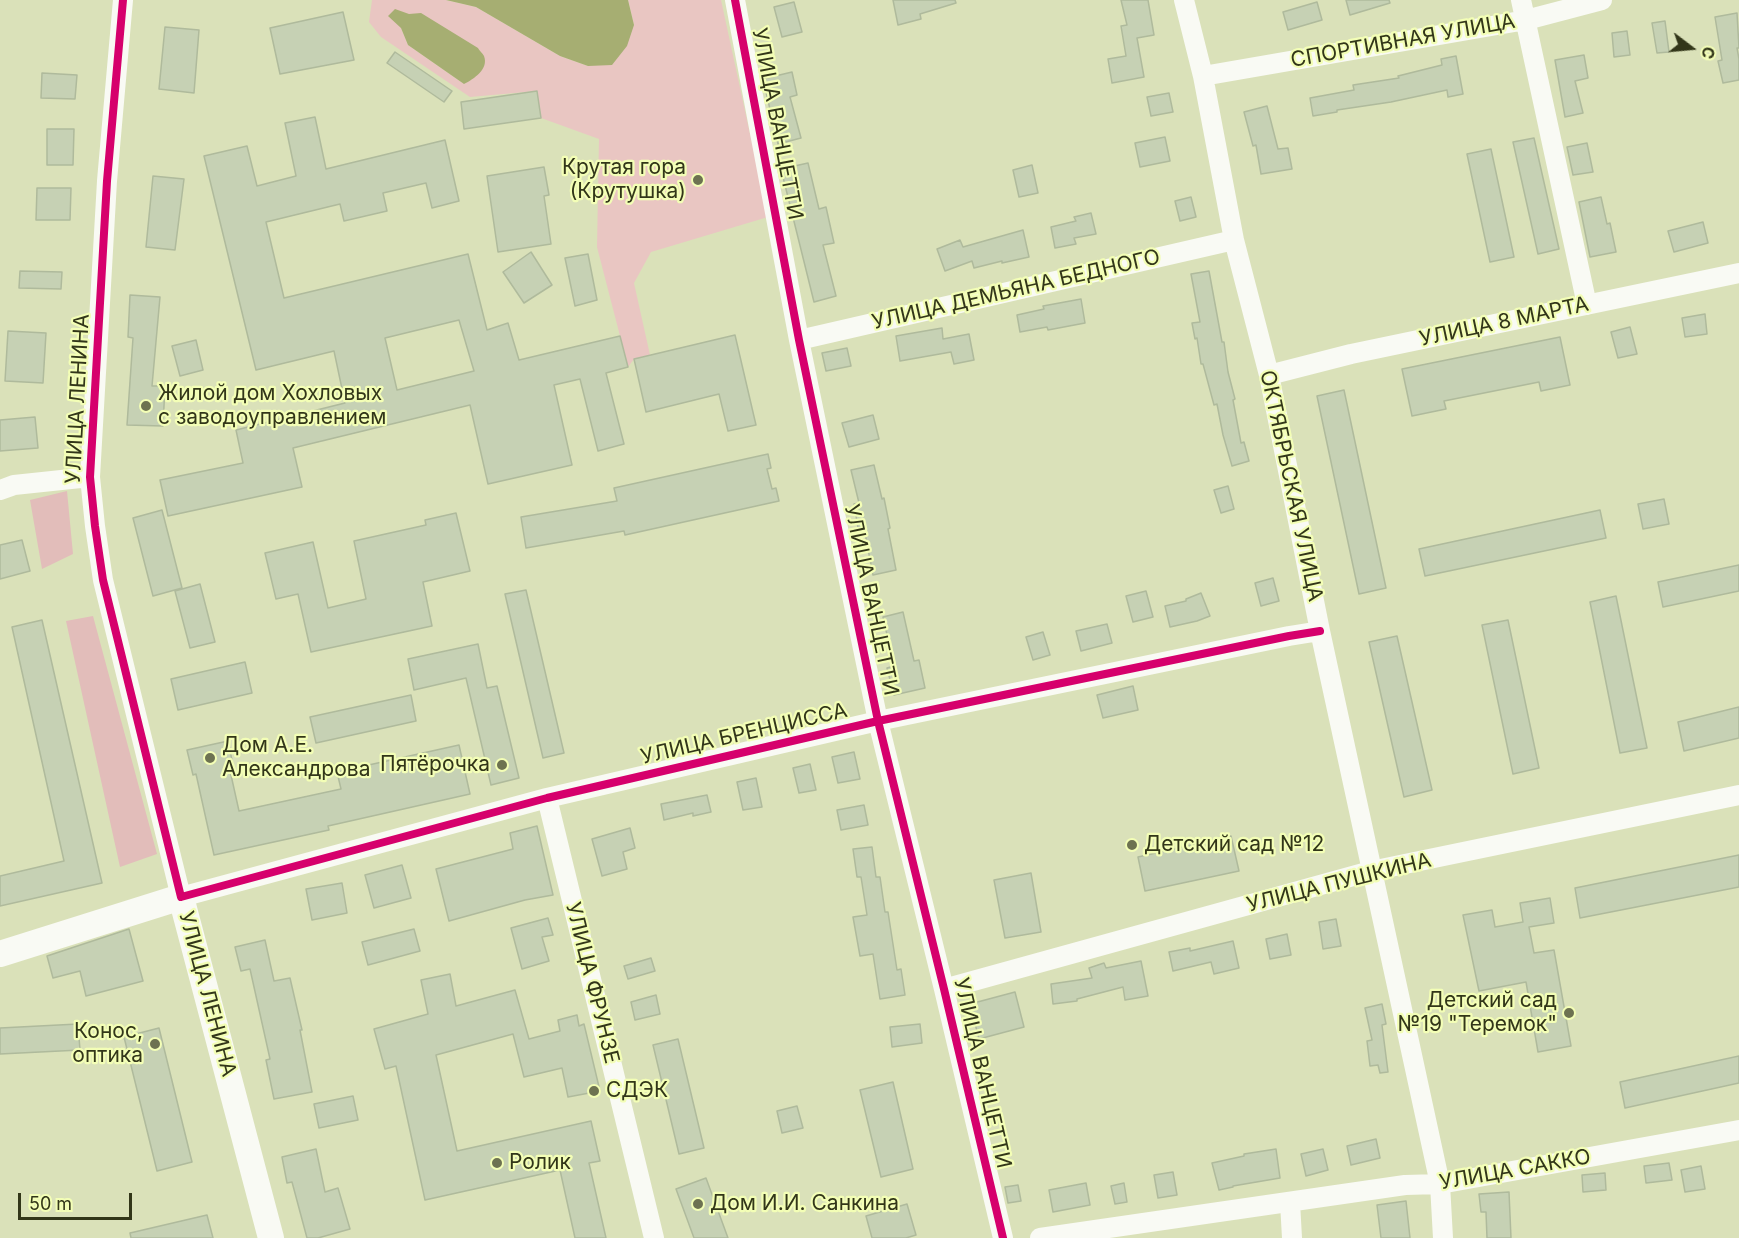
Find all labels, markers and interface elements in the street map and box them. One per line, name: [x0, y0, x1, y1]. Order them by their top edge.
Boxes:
street label: СПОРТИВНАЯ УЛИЦА: [1289, 9, 1517, 73]
north arrow: [1661, 18, 1721, 78]
street label: УЛИЦА ВАНЦЕТТИ: [746, 26, 808, 222]
text: С: [1697, 45, 1720, 61]
place label: Крутая гора (Крутушка): [562, 155, 686, 205]
marker: Крутая гора (Крутушка): [691, 173, 705, 187]
street label: УЛИЦА ДЕМЬЯНА БЕДНОГО: [870, 245, 1162, 335]
street label: УЛИЦА 8 МАРТА: [1417, 292, 1591, 352]
street label: УЛИЦА ЛЕНИНА: [61, 313, 95, 485]
street label: ОКТЯБРЬСКАЯ УЛИЦА: [1254, 368, 1328, 604]
place label: Жилой дом Хохловых с заводоуправлением: [158, 381, 386, 431]
marker: Жилой дом Хохловых с заводоуправлением: [139, 399, 153, 413]
street label: УЛИЦА ВАНЦЕТТИ: [838, 502, 904, 698]
street label: УЛИЦА БРЕНЦИССА: [638, 698, 850, 770]
place label: Дом А.Е. Александрова: [222, 733, 370, 783]
marker: Дом А.Е. Александрова: [203, 751, 217, 765]
place label: Пятёрочка: [380, 752, 490, 778]
marker: Пятёрочка: [495, 758, 509, 772]
place label: Детский сад №12: [1144, 832, 1324, 858]
marker: Детский сад №12: [1125, 838, 1139, 852]
street label: УЛИЦА ПУШКИНА: [1244, 848, 1434, 918]
street label: УЛИЦА ФРУНЗЕ: [560, 900, 624, 1066]
street label: УЛИЦА ЛЕНИНА: [173, 909, 241, 1079]
street label: УЛИЦА ВАНЦЕТТИ: [948, 975, 1016, 1171]
place label: Детский сад №19 "Теремок": [1398, 988, 1557, 1038]
marker: Детский сад №19 "Теремок": [1562, 1006, 1576, 1020]
place label: Конос, оптика: [72, 1019, 143, 1069]
marker: Конос, оптика: [148, 1037, 162, 1051]
place label: СДЭК: [606, 1078, 668, 1104]
marker: СДЭК: [587, 1084, 601, 1098]
street label: УЛИЦА САККО: [1437, 1144, 1593, 1196]
place label: Ролик: [509, 1150, 571, 1176]
marker: Ролик: [490, 1156, 504, 1170]
scale bar: [21, 1181, 135, 1219]
place label: Дом И.И. Санкина: [710, 1191, 899, 1217]
text: 50 m: [29, 1193, 72, 1214]
marker: Дом И.И. Санкина: [691, 1197, 705, 1211]

